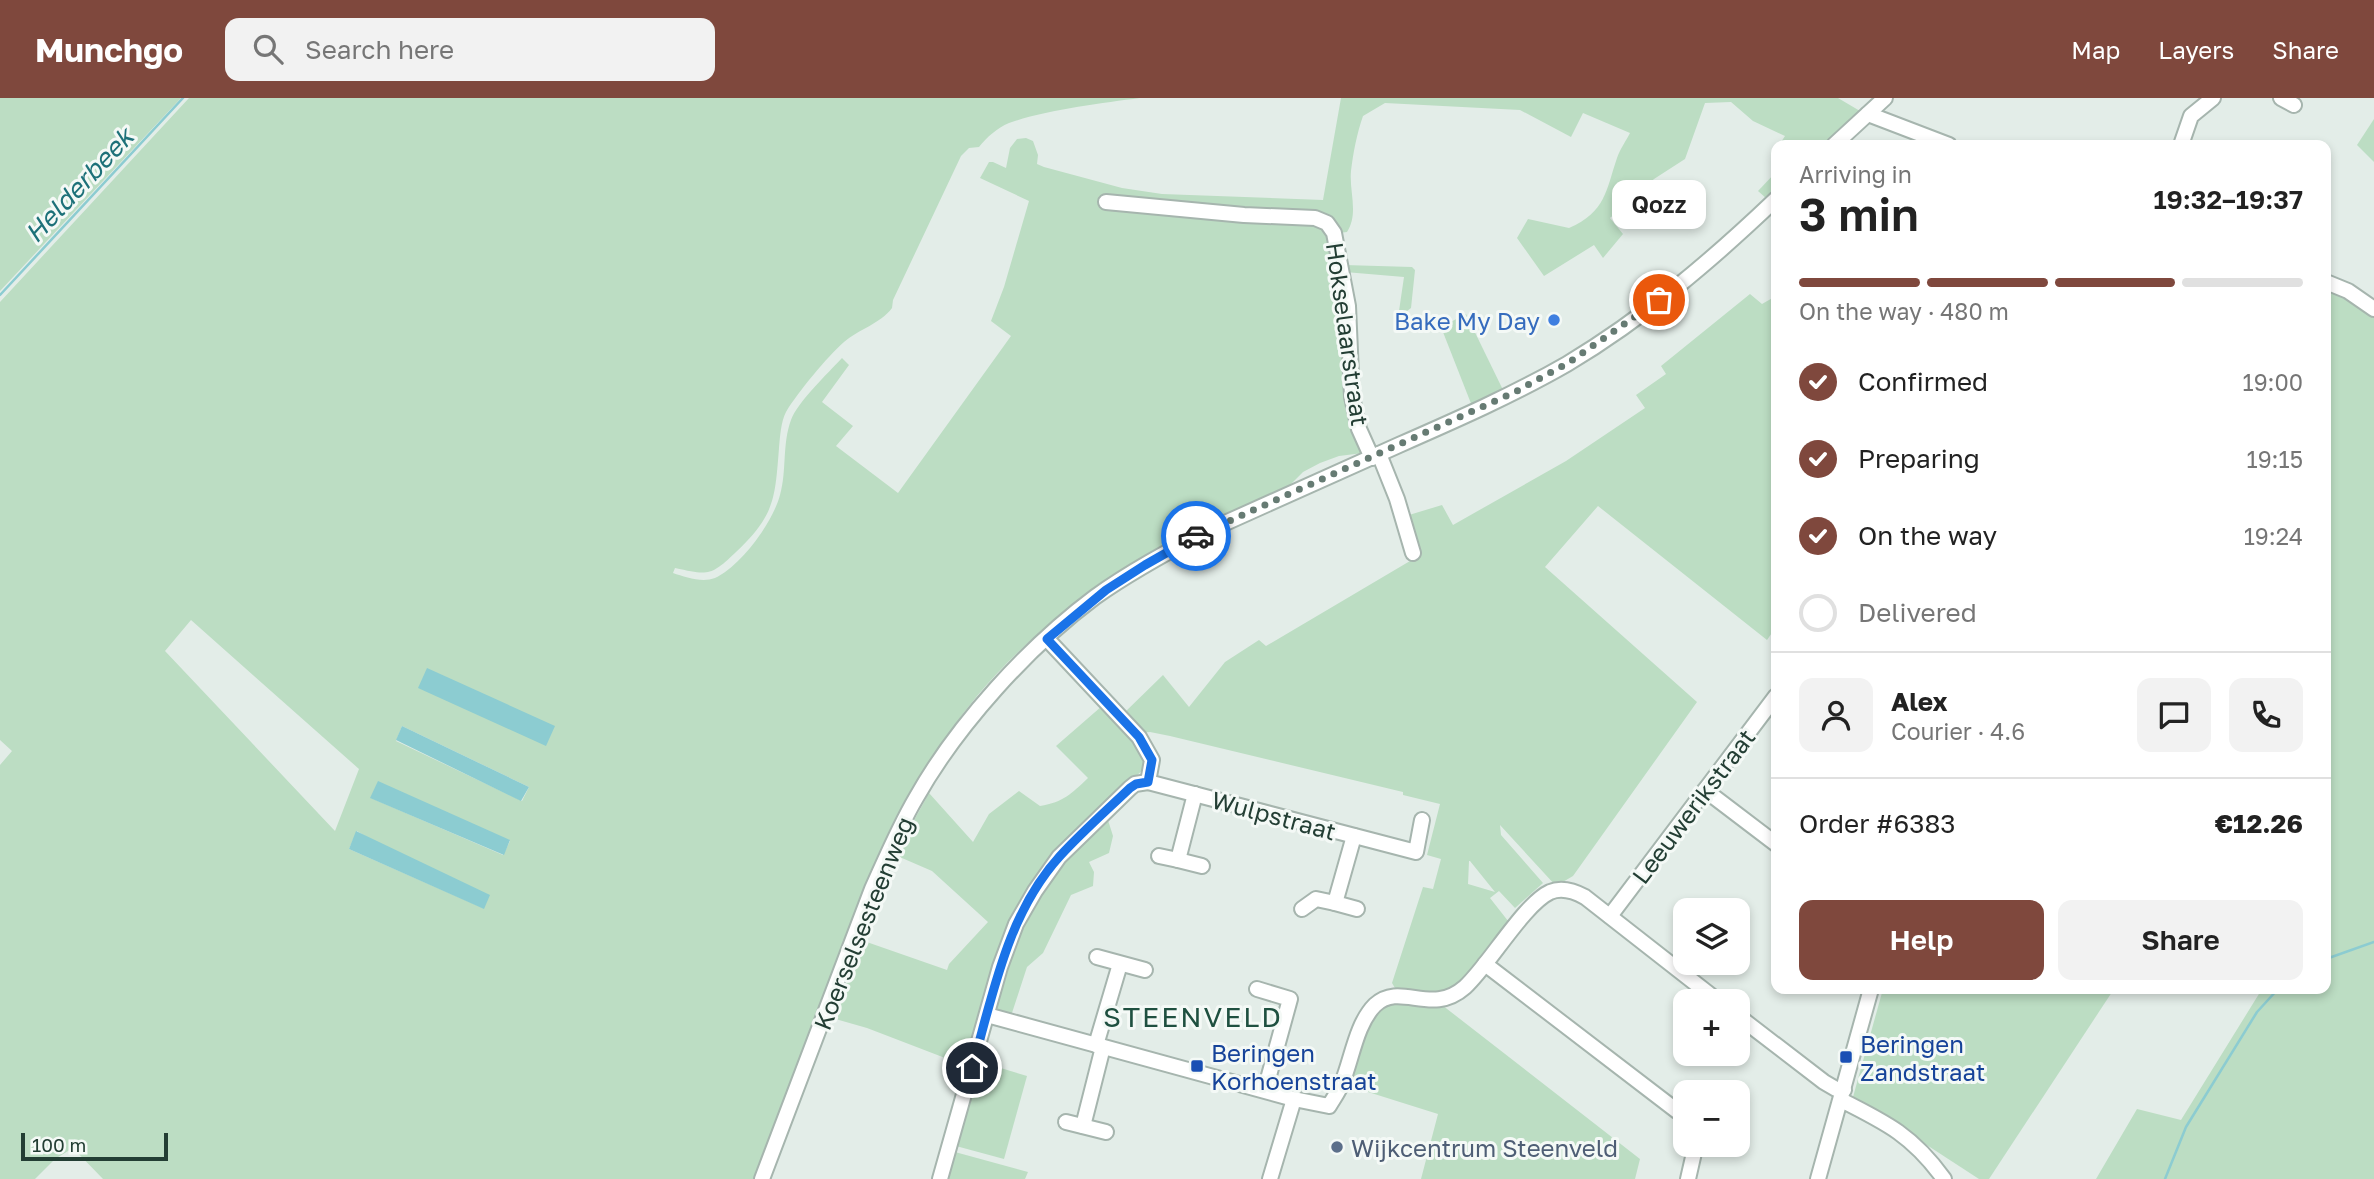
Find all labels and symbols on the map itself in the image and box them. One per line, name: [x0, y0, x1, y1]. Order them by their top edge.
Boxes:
water label: Helderbeek: [18, 120, 141, 249]
callout: Qozz: [1612, 181, 1706, 230]
street label: Hokselaarstraat: [1321, 240, 1375, 428]
pin: [1629, 270, 1689, 330]
place label: Bake My Day: [1394, 306, 1540, 335]
marker: Bake My Day: [1546, 312, 1562, 328]
courier: [1161, 501, 1231, 571]
street label: Leeuwerikstraat: [1625, 723, 1761, 889]
street label: Wulpstraat: [1209, 785, 1339, 845]
street label: Koerselsesteenweg: [807, 812, 919, 1034]
district label: STEENVELD: [1103, 1000, 1283, 1033]
place label: Beringen Zandstraat: [1860, 1029, 1985, 1086]
pin: [942, 1038, 1002, 1098]
place label: Beringen Korhoenstraat: [1211, 1038, 1377, 1095]
marker: Beringen Zandstraat: [1838, 1049, 1854, 1065]
marker: Beringen Korhoenstraat: [1189, 1058, 1205, 1074]
scale bar: [21, 1130, 168, 1162]
place label: Wijkcentrum Steenveld: [1351, 1133, 1618, 1162]
marker: Wijkcentrum Steenveld: [1329, 1139, 1345, 1155]

